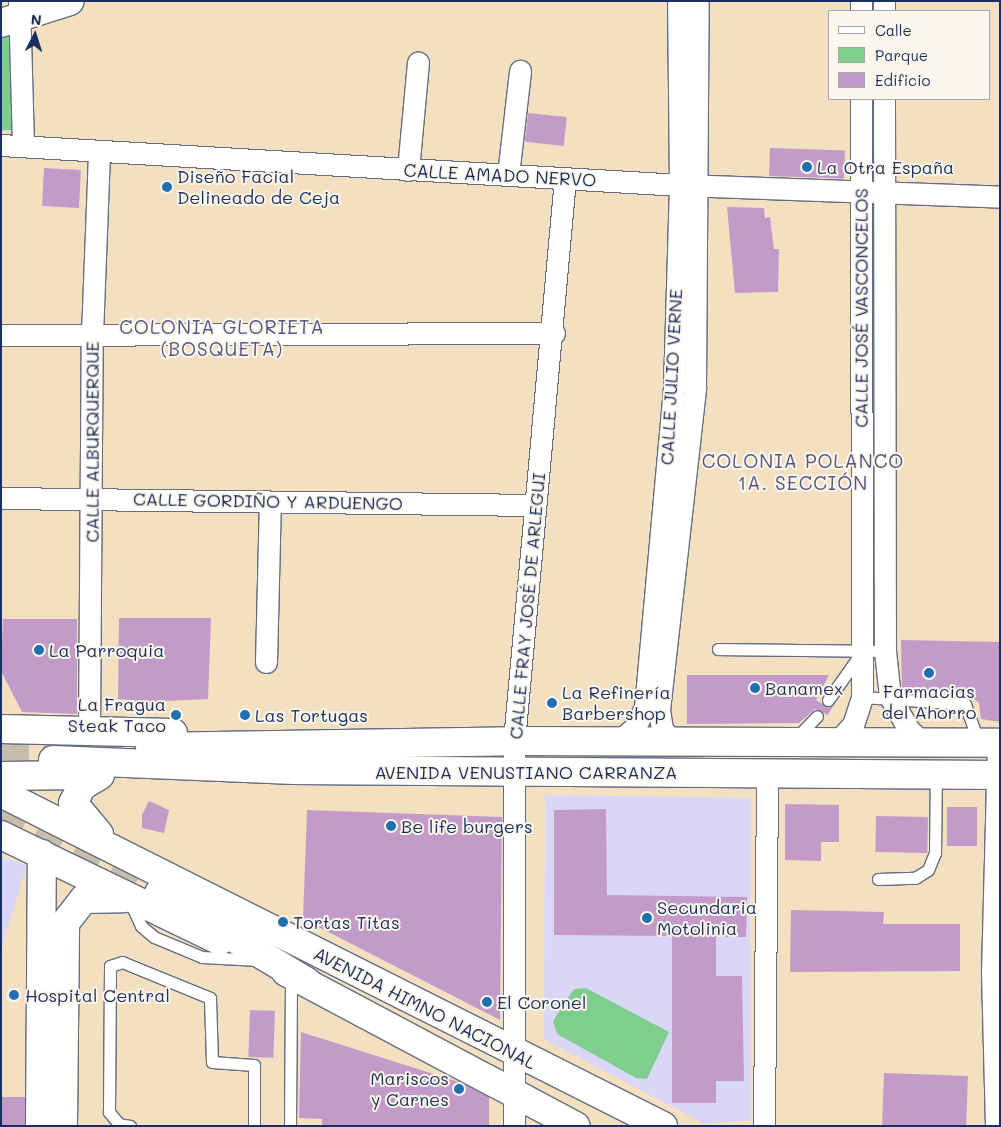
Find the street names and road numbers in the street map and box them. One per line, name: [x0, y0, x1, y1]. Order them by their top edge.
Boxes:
street label: CALLE AMADO NERVO: [403, 159, 597, 191]
street label: CALLE JOSÉ VASCONCELOS: [850, 188, 872, 428]
street label: CALLE JULIO VERNE: [656, 288, 686, 466]
street label: CALLE ALBURQUERQUE: [81, 341, 103, 543]
street label: CALLE FRAY JOSÉ DE ARLEGUI: [505, 472, 549, 740]
street label: CALLE GORDIÑO Y ARDUENGO: [133, 488, 403, 514]
street label: AVENIDA VENUSTIANO CARRANZA: [374, 761, 678, 783]
street label: AVENIDA HIMNO NACIONAL: [310, 942, 540, 1074]

